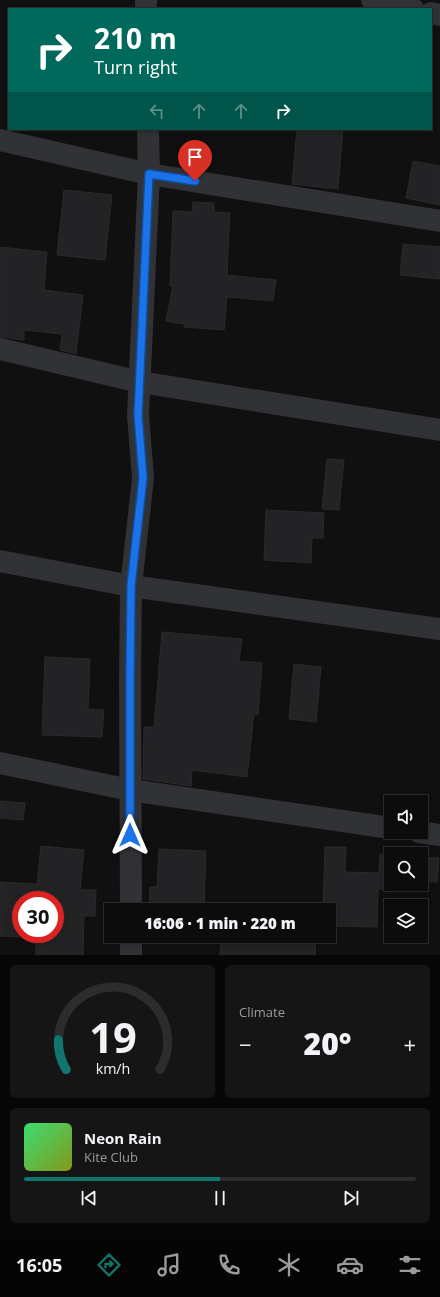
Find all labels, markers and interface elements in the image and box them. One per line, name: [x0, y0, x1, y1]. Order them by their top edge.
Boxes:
text: 210 m: [94, 19, 177, 57]
icon: right: [28, 24, 80, 76]
text: Turn right: [94, 55, 177, 79]
icon: left: [146, 100, 168, 122]
icon: ahead: [188, 100, 210, 122]
icon: ahead: [230, 100, 252, 122]
icon: right: [272, 100, 294, 122]
pin: [178, 140, 212, 181]
icon: arrive: [184, 146, 206, 168]
map controls: [384, 795, 428, 943]
button: sound: [384, 795, 428, 839]
position arrow: [109, 814, 151, 856]
button: search: [384, 847, 428, 891]
speed limit sign: 30: [12, 891, 64, 943]
button: layers: [384, 899, 428, 943]
text: 16:06 · 1 min · 220 m: [144, 913, 296, 933]
text: Climate: [239, 1003, 285, 1021]
text: 19: [89, 1008, 136, 1064]
text: 20°: [304, 1023, 351, 1064]
text: −: [239, 1029, 252, 1059]
text: +: [403, 1029, 416, 1059]
text: km/h: [95, 1058, 130, 1077]
text: Neon Rain: [84, 1128, 162, 1148]
text: Kite Club: [84, 1148, 138, 1166]
icon: previous: [78, 1187, 100, 1209]
icon: pause: [209, 1187, 231, 1209]
icon: next: [340, 1187, 362, 1209]
icon: directions: [95, 1251, 123, 1279]
icon: music: [155, 1251, 183, 1279]
icon: phone: [215, 1251, 243, 1279]
icon: climate: [275, 1251, 303, 1279]
icon: car: [336, 1251, 364, 1279]
icon: filters: [396, 1251, 424, 1279]
text: 16:05: [16, 1253, 62, 1277]

